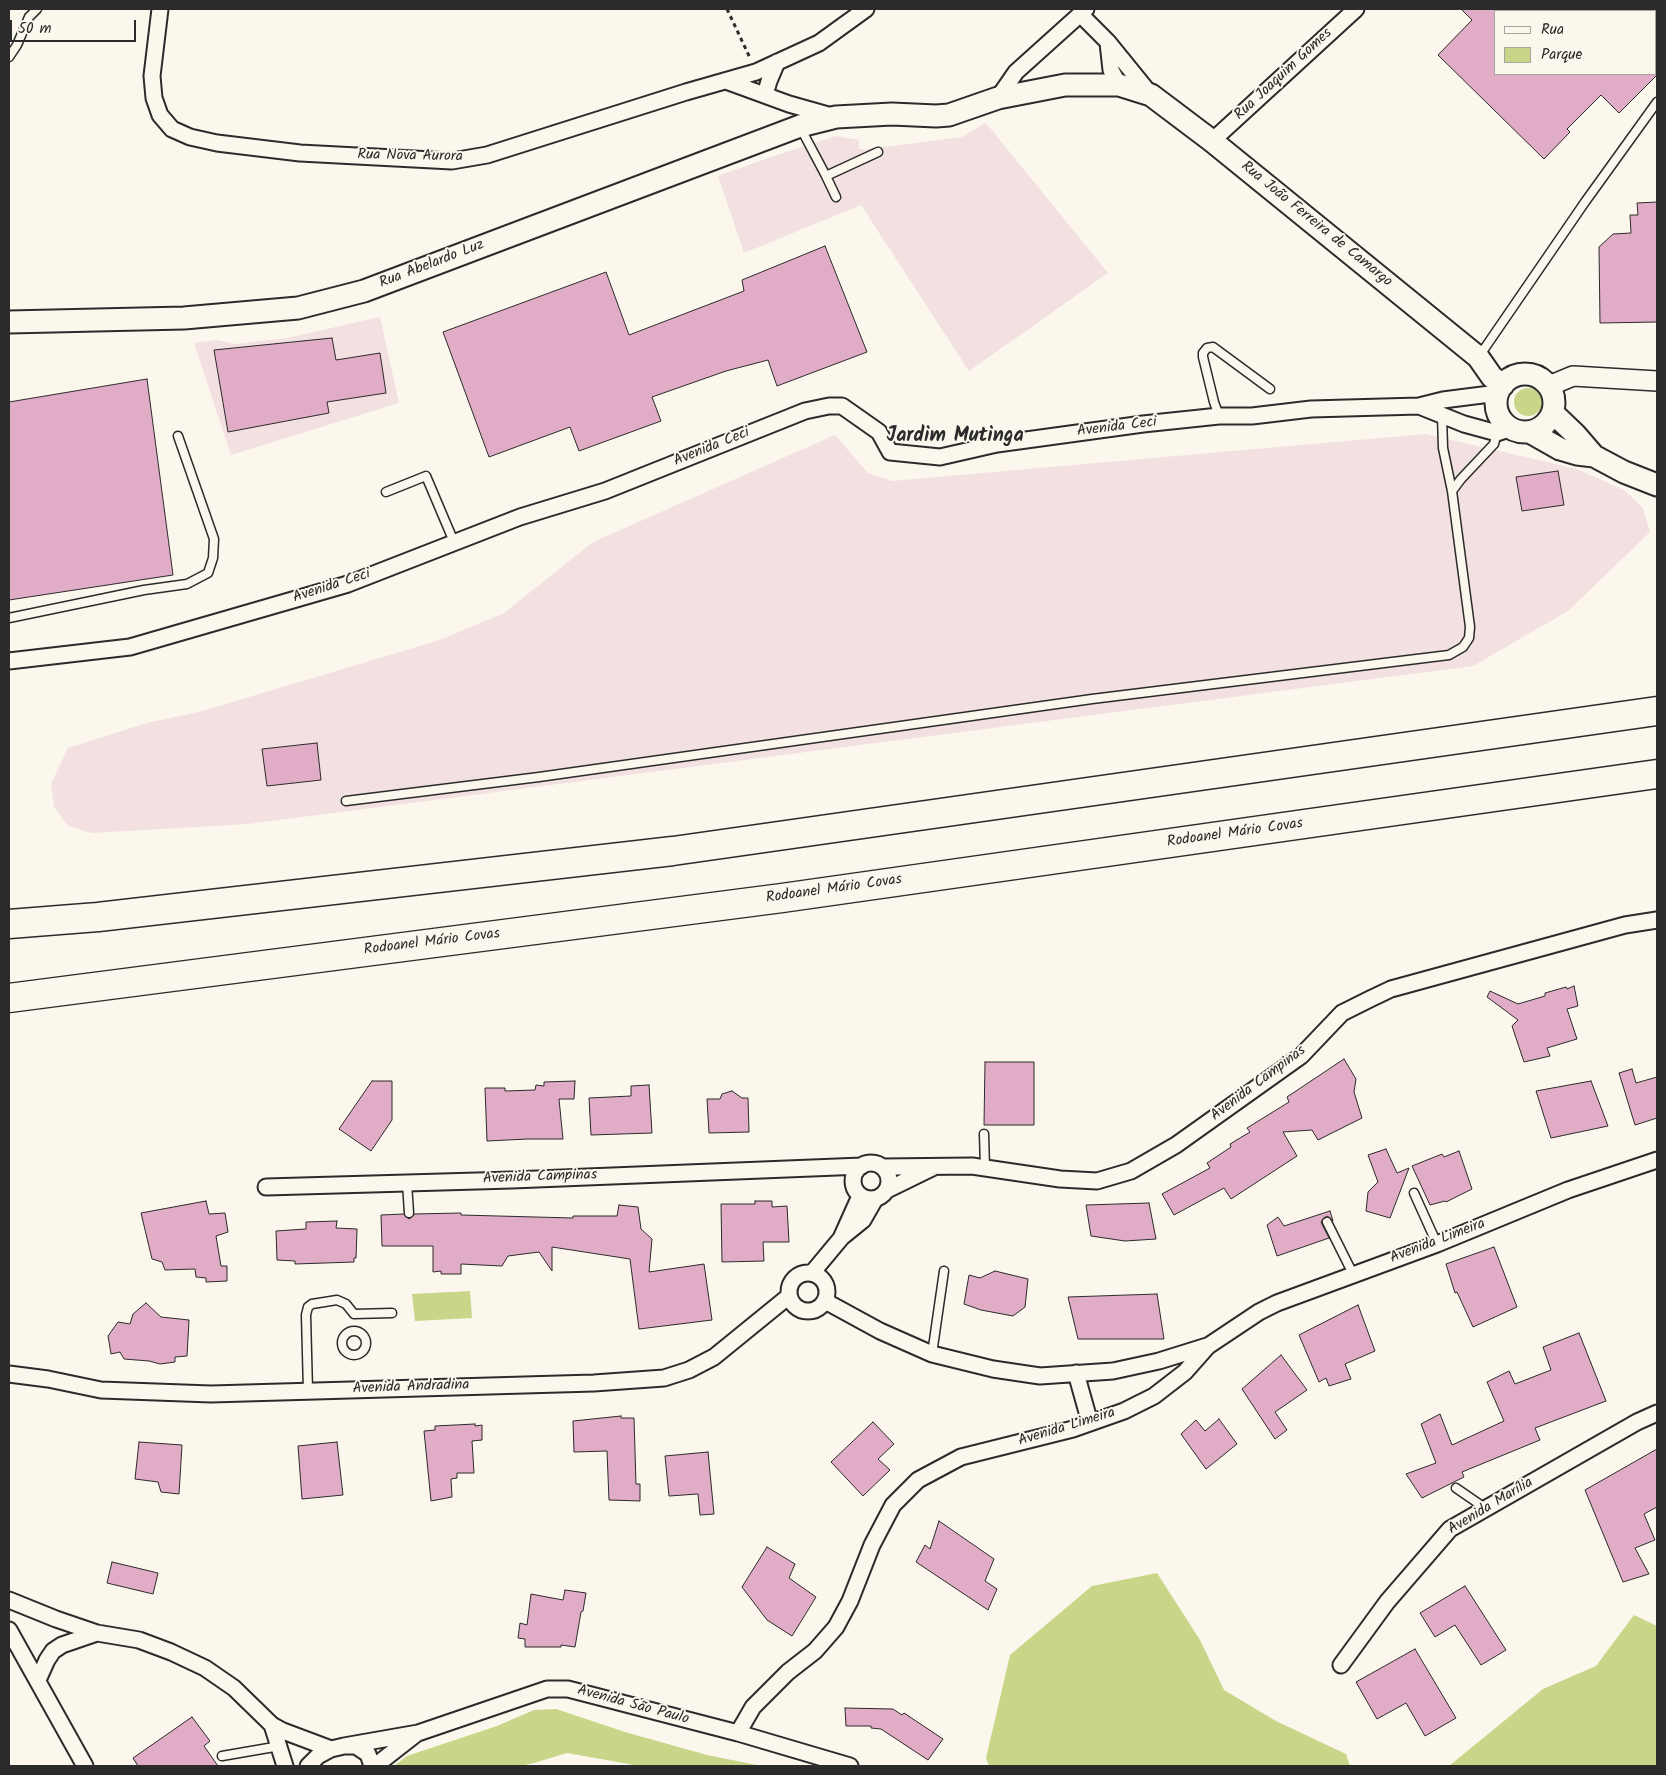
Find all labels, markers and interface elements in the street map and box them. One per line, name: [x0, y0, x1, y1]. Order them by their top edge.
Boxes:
scale bar: [12, 10, 139, 42]
legend: [1494, 10, 1656, 75]
text: 50 m: [18, 17, 52, 41]
text: Rua: [1541, 18, 1564, 42]
street label: Rua Joaquim Gomes: [1232, 25, 1336, 125]
text: Parque: [1541, 43, 1582, 67]
street label: Rua Nova Aurora: [357, 147, 463, 167]
street label: Rua João Ferreira de Camargo: [1237, 158, 1395, 292]
street label: Rua Abelardo Luz: [377, 237, 487, 293]
street label: Avenida Ceci: [1076, 414, 1158, 442]
street label: Avenida Ceci: [671, 425, 753, 471]
district label: Jardim Mutinga: [886, 426, 1024, 450]
street label: Avenida Ceci: [291, 566, 373, 608]
street label: Rodoanel Mário Covas: [1166, 816, 1304, 852]
street label: Rodoanel Mário Covas: [765, 872, 903, 908]
street label: Rodoanel Mário Covas: [363, 926, 501, 960]
street label: Avenida Campinas: [1208, 1042, 1310, 1126]
street label: Avenida Campinas: [483, 1167, 597, 1189]
street label: Avenida Limeira: [1388, 1216, 1488, 1268]
street label: Avenida Andradina: [352, 1377, 470, 1399]
street label: Avenida Limeira: [1016, 1405, 1118, 1451]
street label: Avenida Marília: [1445, 1475, 1537, 1539]
street label: Avenida São Paulo: [575, 1682, 691, 1730]

